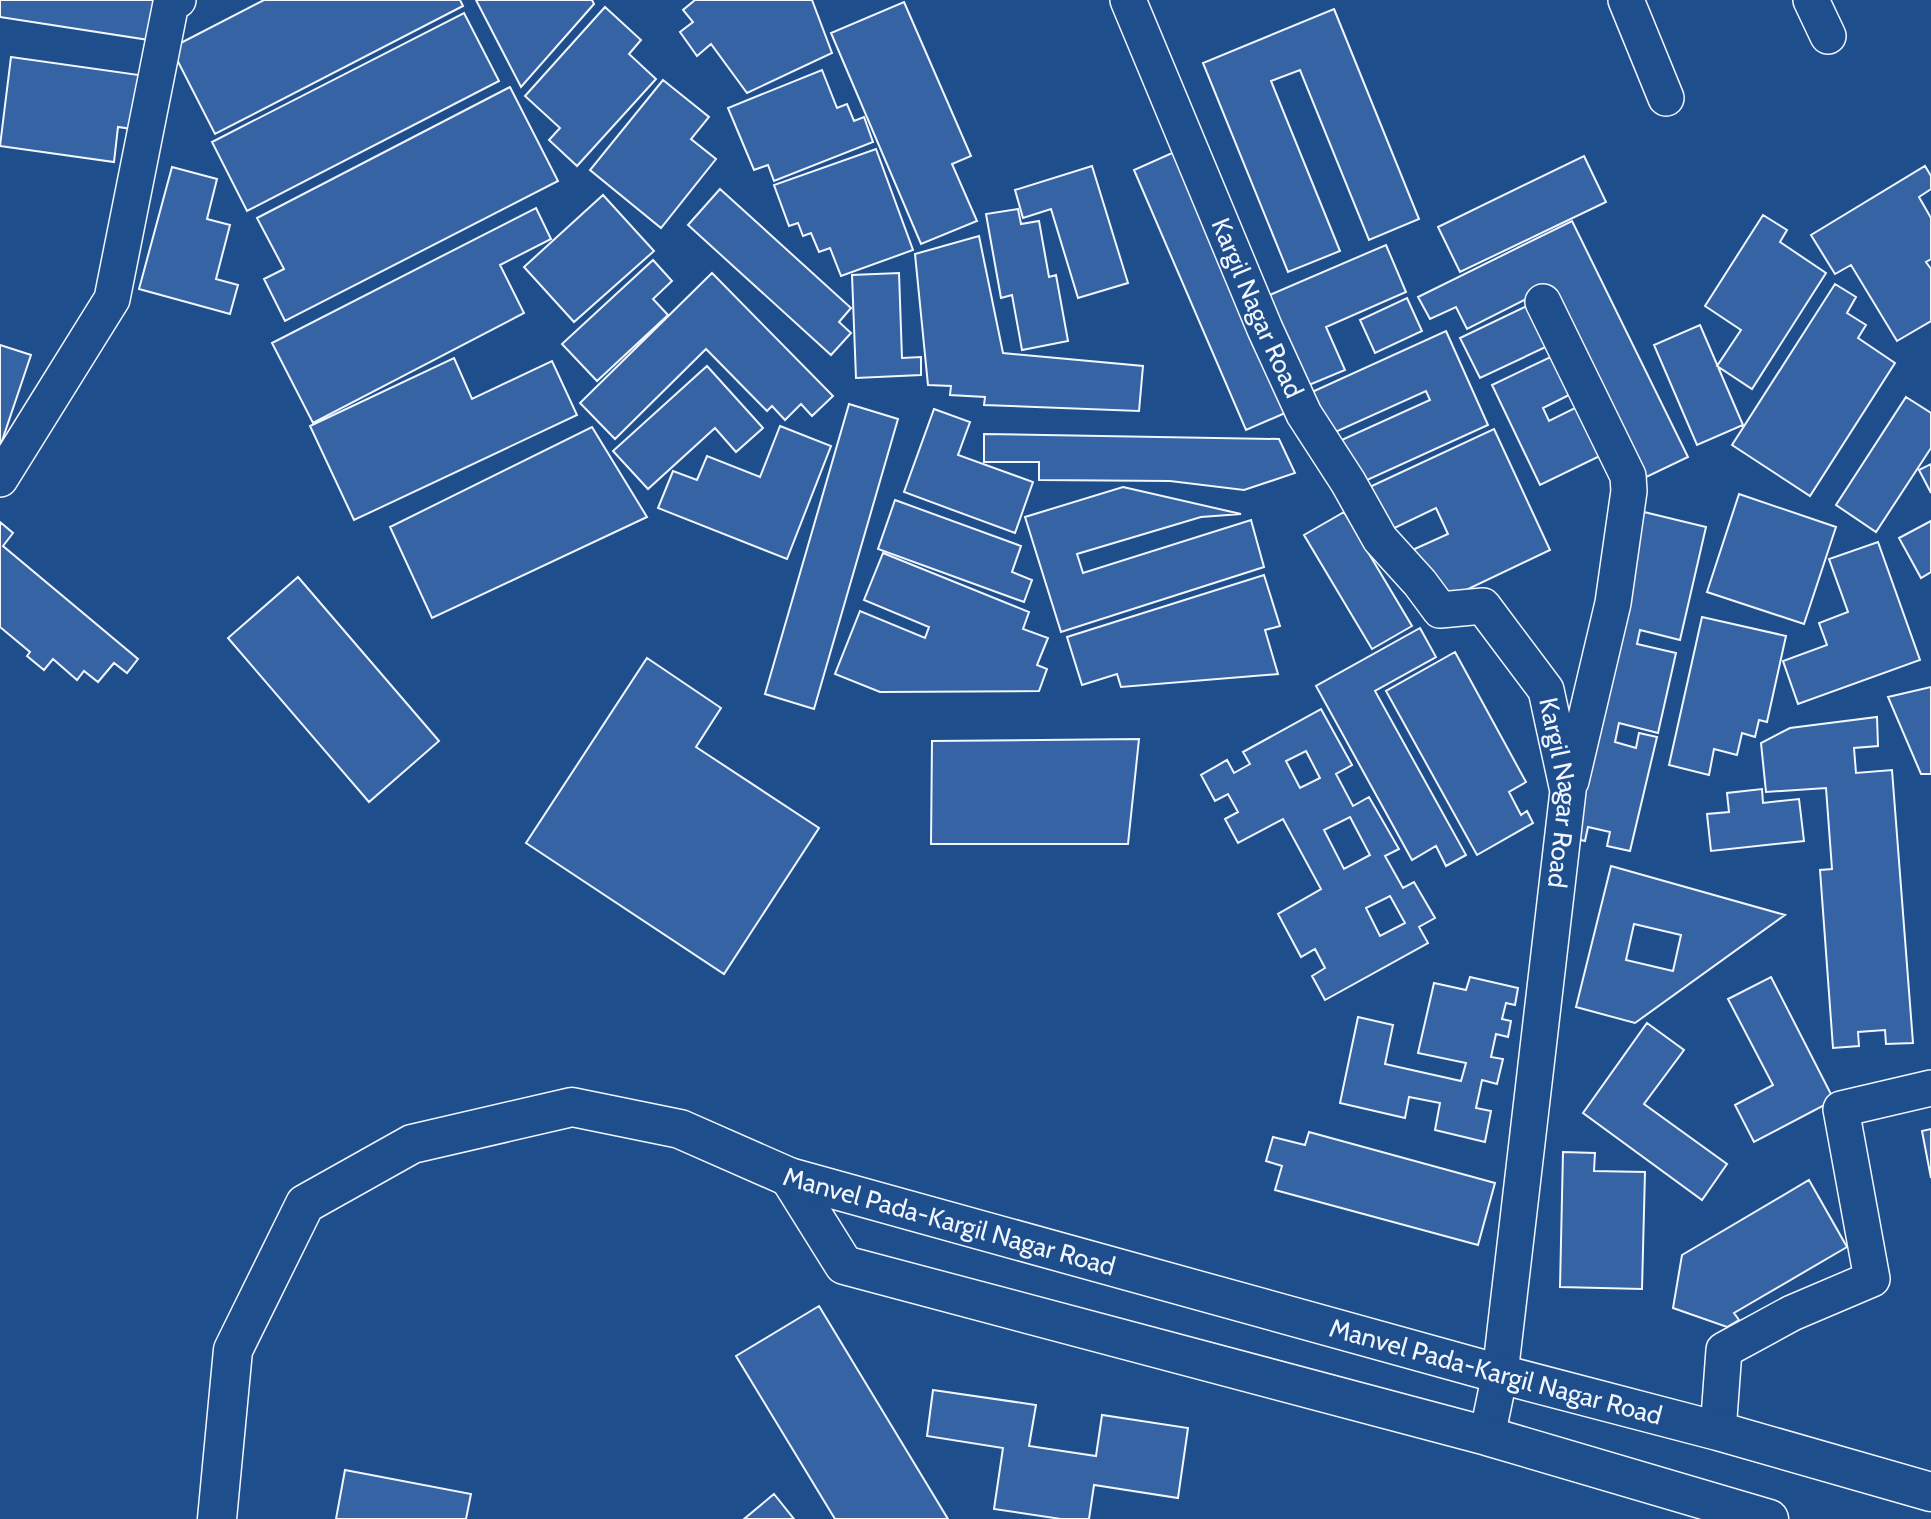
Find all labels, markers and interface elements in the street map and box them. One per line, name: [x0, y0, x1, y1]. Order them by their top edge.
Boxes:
street label: Kargil Nagar Road: [1205, 213, 1310, 403]
street label: Kargil Nagar Road: [1532, 695, 1584, 890]
street label: Manvel Pada-Kargil Nagar Road: [780, 1160, 1119, 1283]
street label: Manvel Pada-Kargil Nagar Road: [1326, 1312, 1666, 1432]

